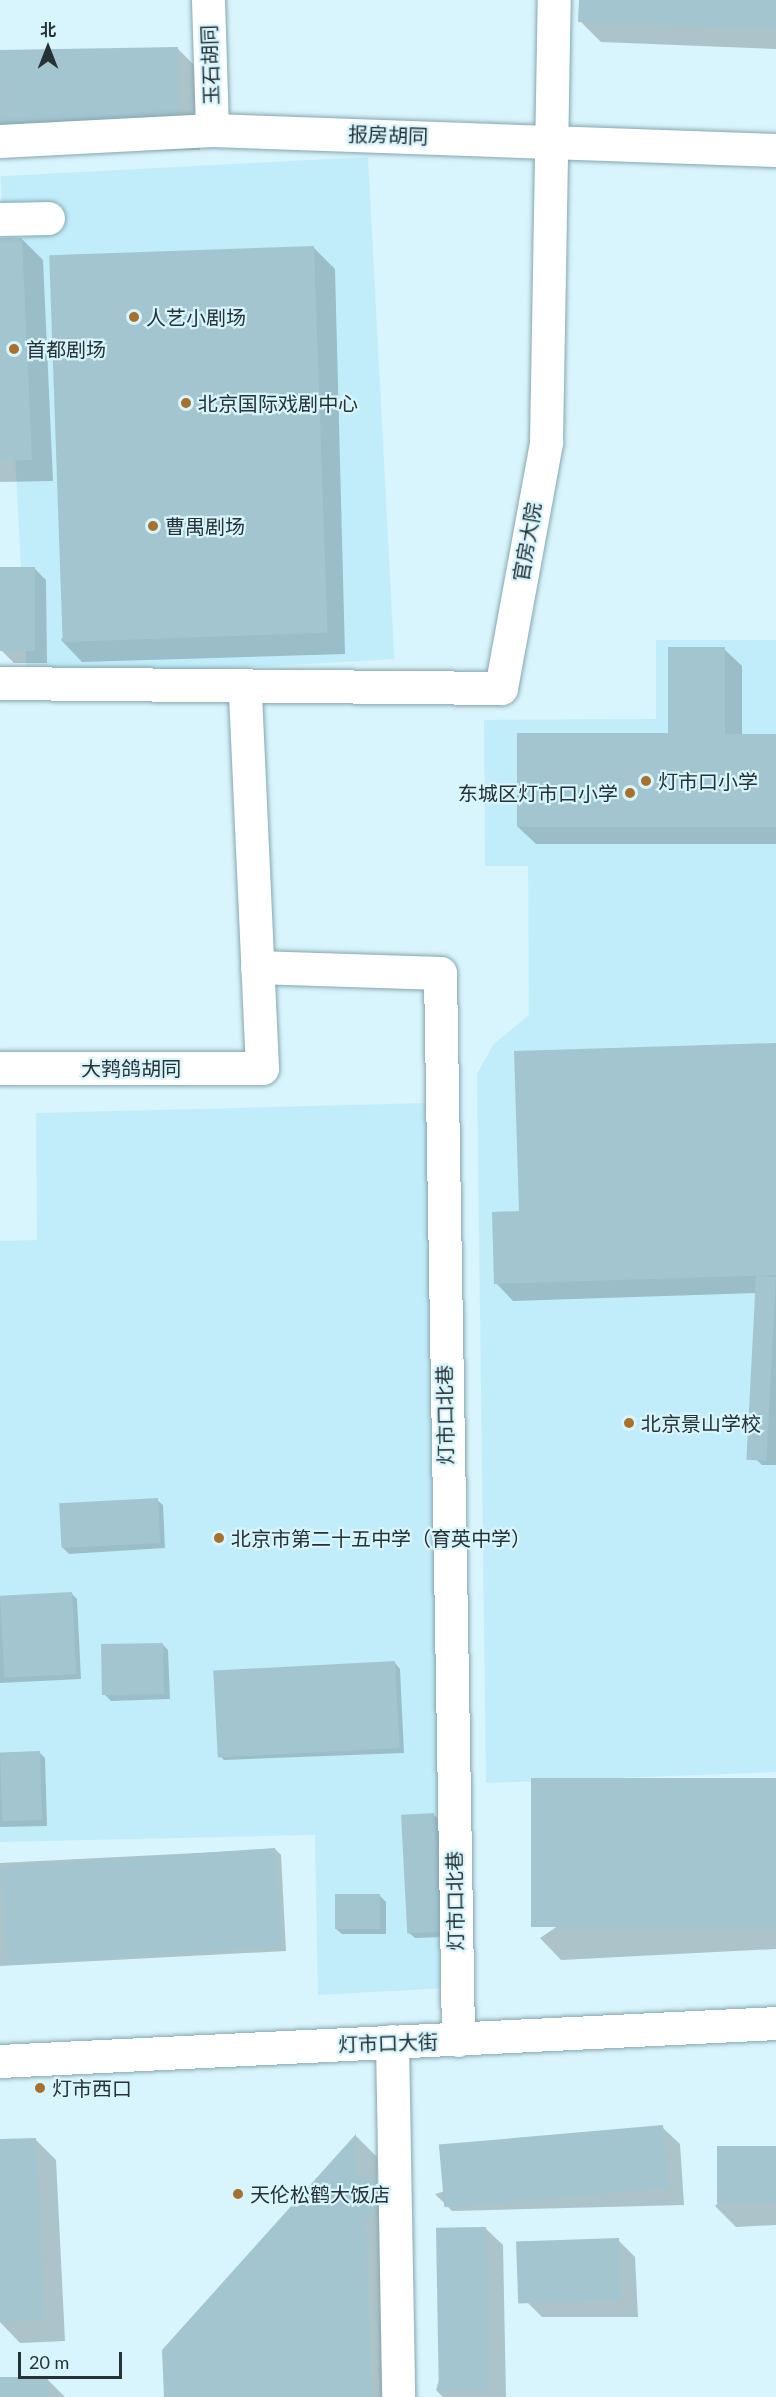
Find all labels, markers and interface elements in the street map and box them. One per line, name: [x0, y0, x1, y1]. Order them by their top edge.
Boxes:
north arrow: [18, 18, 78, 78]
text: 北: [40, 20, 56, 39]
street label: 玉石胡同: [197, 25, 223, 105]
street label: 报房胡同: [348, 122, 428, 148]
place label: 人艺小剧场: [146, 305, 246, 329]
marker: 人艺小剧场: [127, 310, 141, 324]
place label: 首都剧场: [26, 337, 106, 361]
marker: 首都剧场: [7, 342, 21, 356]
place label: 北京国际戏剧中心: [198, 391, 358, 415]
marker: 北京国际戏剧中心: [179, 396, 193, 410]
street label: 官房大院: [508, 501, 546, 583]
place label: 曹禺剧场: [165, 514, 245, 538]
marker: 曹禺剧场: [146, 519, 160, 533]
place label: 灯市口小学: [658, 769, 758, 793]
marker: 灯市口小学: [639, 774, 653, 788]
place label: 东城区灯市口小学: [458, 781, 618, 805]
marker: 东城区灯市口小学: [623, 786, 637, 800]
street label: 大鹁鸽胡同: [81, 1056, 181, 1080]
street label: 灯市口北巷: [432, 1365, 458, 1465]
place label: 北京景山学校: [641, 1411, 761, 1435]
marker: 北京景山学校: [622, 1416, 636, 1430]
place label: 北京市第二十五中学（育英中学）: [231, 1526, 531, 1550]
marker: 北京市第二十五中学（育英中学）: [212, 1531, 226, 1545]
street label: 灯市口北巷: [442, 1851, 468, 1951]
street label: 灯市口大街: [338, 2029, 438, 2057]
place label: 灯市西口: [52, 2076, 132, 2100]
marker: 灯市西口: [33, 2081, 47, 2095]
place label: 天伦松鹤大饭店: [250, 2182, 390, 2206]
marker: 天伦松鹤大饭店: [231, 2187, 245, 2201]
scale bar: [21, 2340, 124, 2378]
text: 20 m: [29, 2351, 69, 2373]

